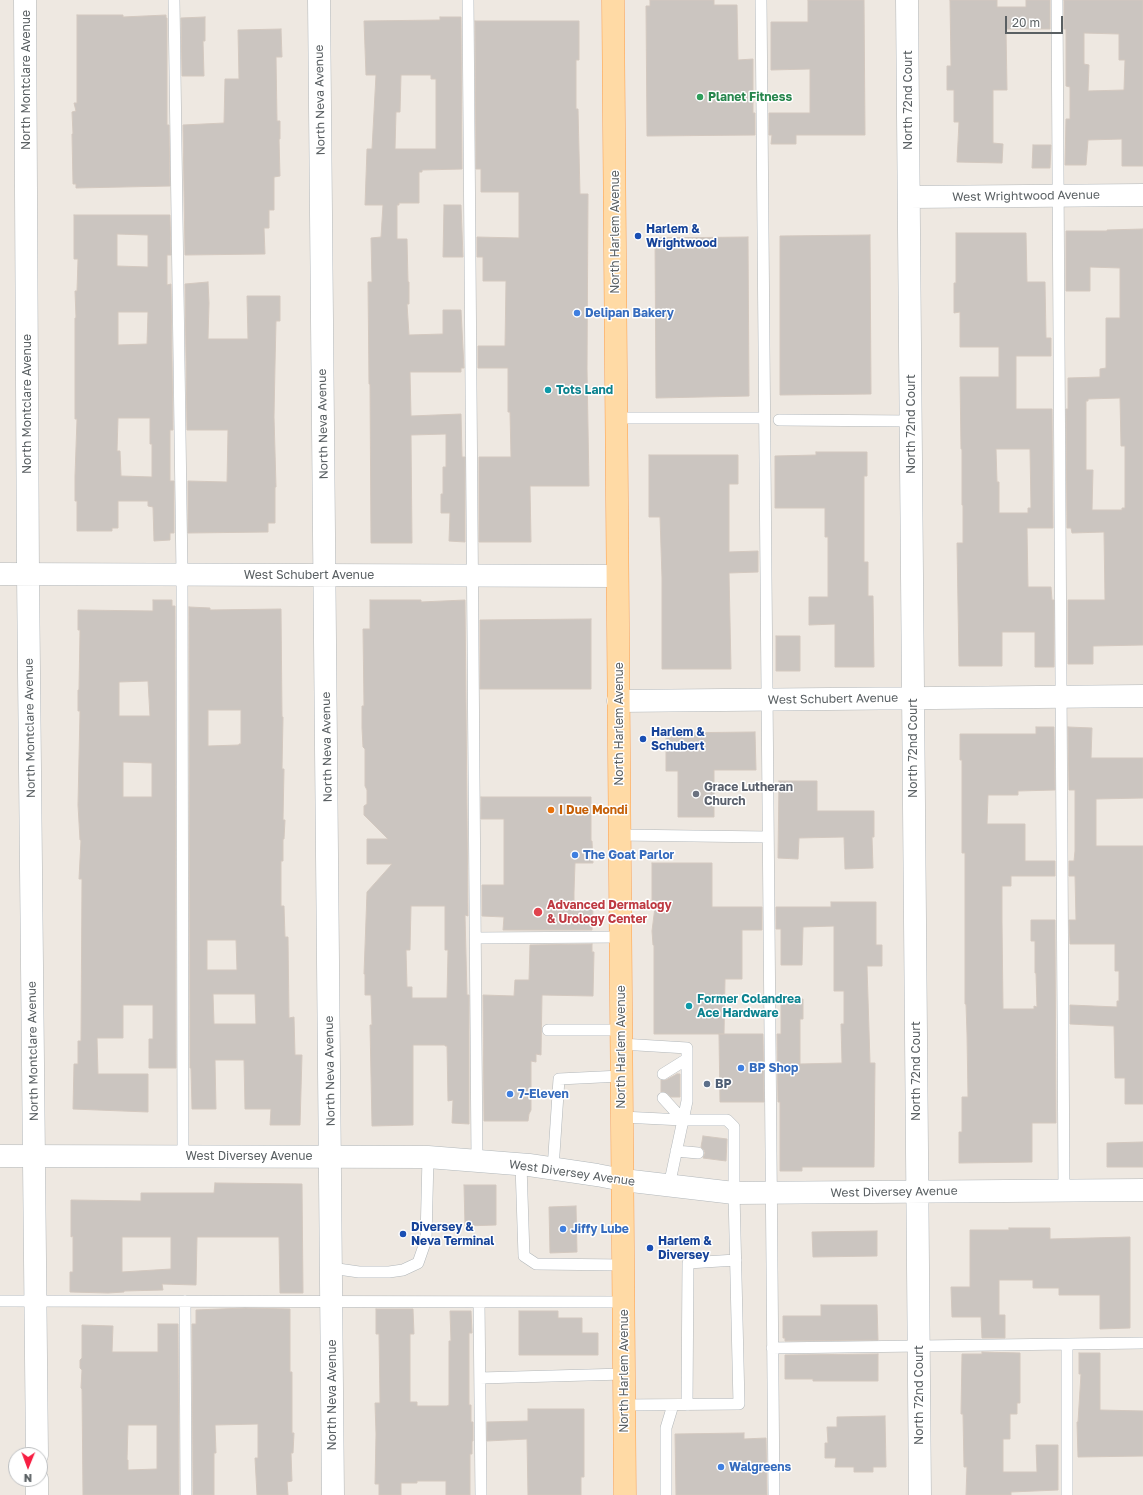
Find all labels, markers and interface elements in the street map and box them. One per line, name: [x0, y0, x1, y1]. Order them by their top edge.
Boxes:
scale bar: [1007, 8, 1065, 34]
street label: North Montclare Avenue: [19, 10, 33, 150]
text: 20 m: [1012, 15, 1040, 30]
street label: North Neva Avenue: [312, 45, 328, 155]
street label: North 72nd Court: [901, 50, 915, 150]
place label: Planet Fitness: [708, 90, 792, 104]
marker: Planet Fitness: [695, 92, 705, 102]
street label: North Harlem Avenue: [608, 170, 622, 294]
street label: West Wrightwood Avenue: [952, 188, 1100, 204]
place label: Harlem & Wrightwood: [646, 222, 717, 250]
marker: Harlem & Wrightwood: [633, 231, 643, 241]
place label: Delipan Bakery: [585, 306, 674, 320]
marker: Delipan Bakery: [572, 308, 582, 318]
street label: North Montclare Avenue: [20, 334, 34, 474]
street label: North Neva Avenue: [315, 369, 331, 479]
street label: North 72nd Court: [904, 374, 918, 474]
place label: Tots Land: [556, 383, 613, 397]
marker: Tots Land: [543, 385, 553, 395]
street label: West Schubert Avenue: [244, 568, 374, 582]
street label: North Montclare Avenue: [22, 658, 38, 798]
street label: North Harlem Avenue: [612, 662, 626, 786]
street label: West Schubert Avenue: [768, 691, 898, 707]
street label: North Neva Avenue: [319, 692, 335, 802]
street label: North 72nd Court: [906, 698, 920, 798]
place label: Harlem & Schubert: [651, 725, 705, 753]
marker: Harlem & Schubert: [638, 734, 648, 744]
place label: Grace Lutheran Church: [704, 780, 793, 808]
marker: Grace Lutheran Church: [691, 789, 701, 799]
place label: I Due Mondi: [559, 803, 628, 817]
marker: I Due Mondi: [546, 805, 556, 815]
place label: The Goat Parlor: [583, 848, 674, 862]
marker: The Goat Parlor: [570, 850, 580, 860]
place label: Advanced Dermalogy & Urology Center: [547, 898, 672, 926]
marker: Advanced Dermalogy & Urology Center: [532, 906, 544, 918]
street label: North Montclare Avenue: [25, 981, 41, 1121]
street label: North Harlem Avenue: [614, 985, 628, 1109]
place label: Former Colandrea Ace Hardware: [697, 992, 801, 1020]
marker: Former Colandrea Ace Hardware: [684, 1001, 694, 1011]
street label: North Neva Avenue: [322, 1016, 338, 1126]
street label: North 72nd Court: [909, 1021, 923, 1121]
place label: BP Shop: [749, 1061, 798, 1075]
marker: BP Shop: [736, 1063, 746, 1073]
place label: BP: [715, 1077, 731, 1091]
marker: BP: [702, 1079, 712, 1089]
place label: 7-Eleven: [518, 1087, 569, 1101]
marker: 7-Eleven: [505, 1089, 515, 1099]
street label: West Diversey Avenue: [185, 1149, 313, 1163]
street label: West Diversey Avenue: [508, 1157, 636, 1189]
street label: West Diversey Avenue: [830, 1184, 958, 1200]
place label: Diversey & Neva Terminal: [411, 1220, 494, 1248]
place label: Jiffy Lube: [571, 1222, 629, 1236]
marker: Jiffy Lube: [558, 1224, 568, 1234]
marker: Diversey & Neva Terminal: [398, 1229, 408, 1239]
place label: Harlem & Diversey: [658, 1234, 712, 1262]
marker: Harlem & Diversey: [645, 1243, 655, 1253]
street label: North Harlem Avenue: [617, 1309, 631, 1433]
street label: North Neva Avenue: [325, 1340, 339, 1450]
street label: North 72nd Court: [912, 1345, 926, 1445]
north arrow: [8, 1447, 48, 1487]
place label: Walgreens: [729, 1460, 791, 1474]
marker: Walgreens: [716, 1462, 726, 1472]
text: N: [23, 1472, 32, 1485]

